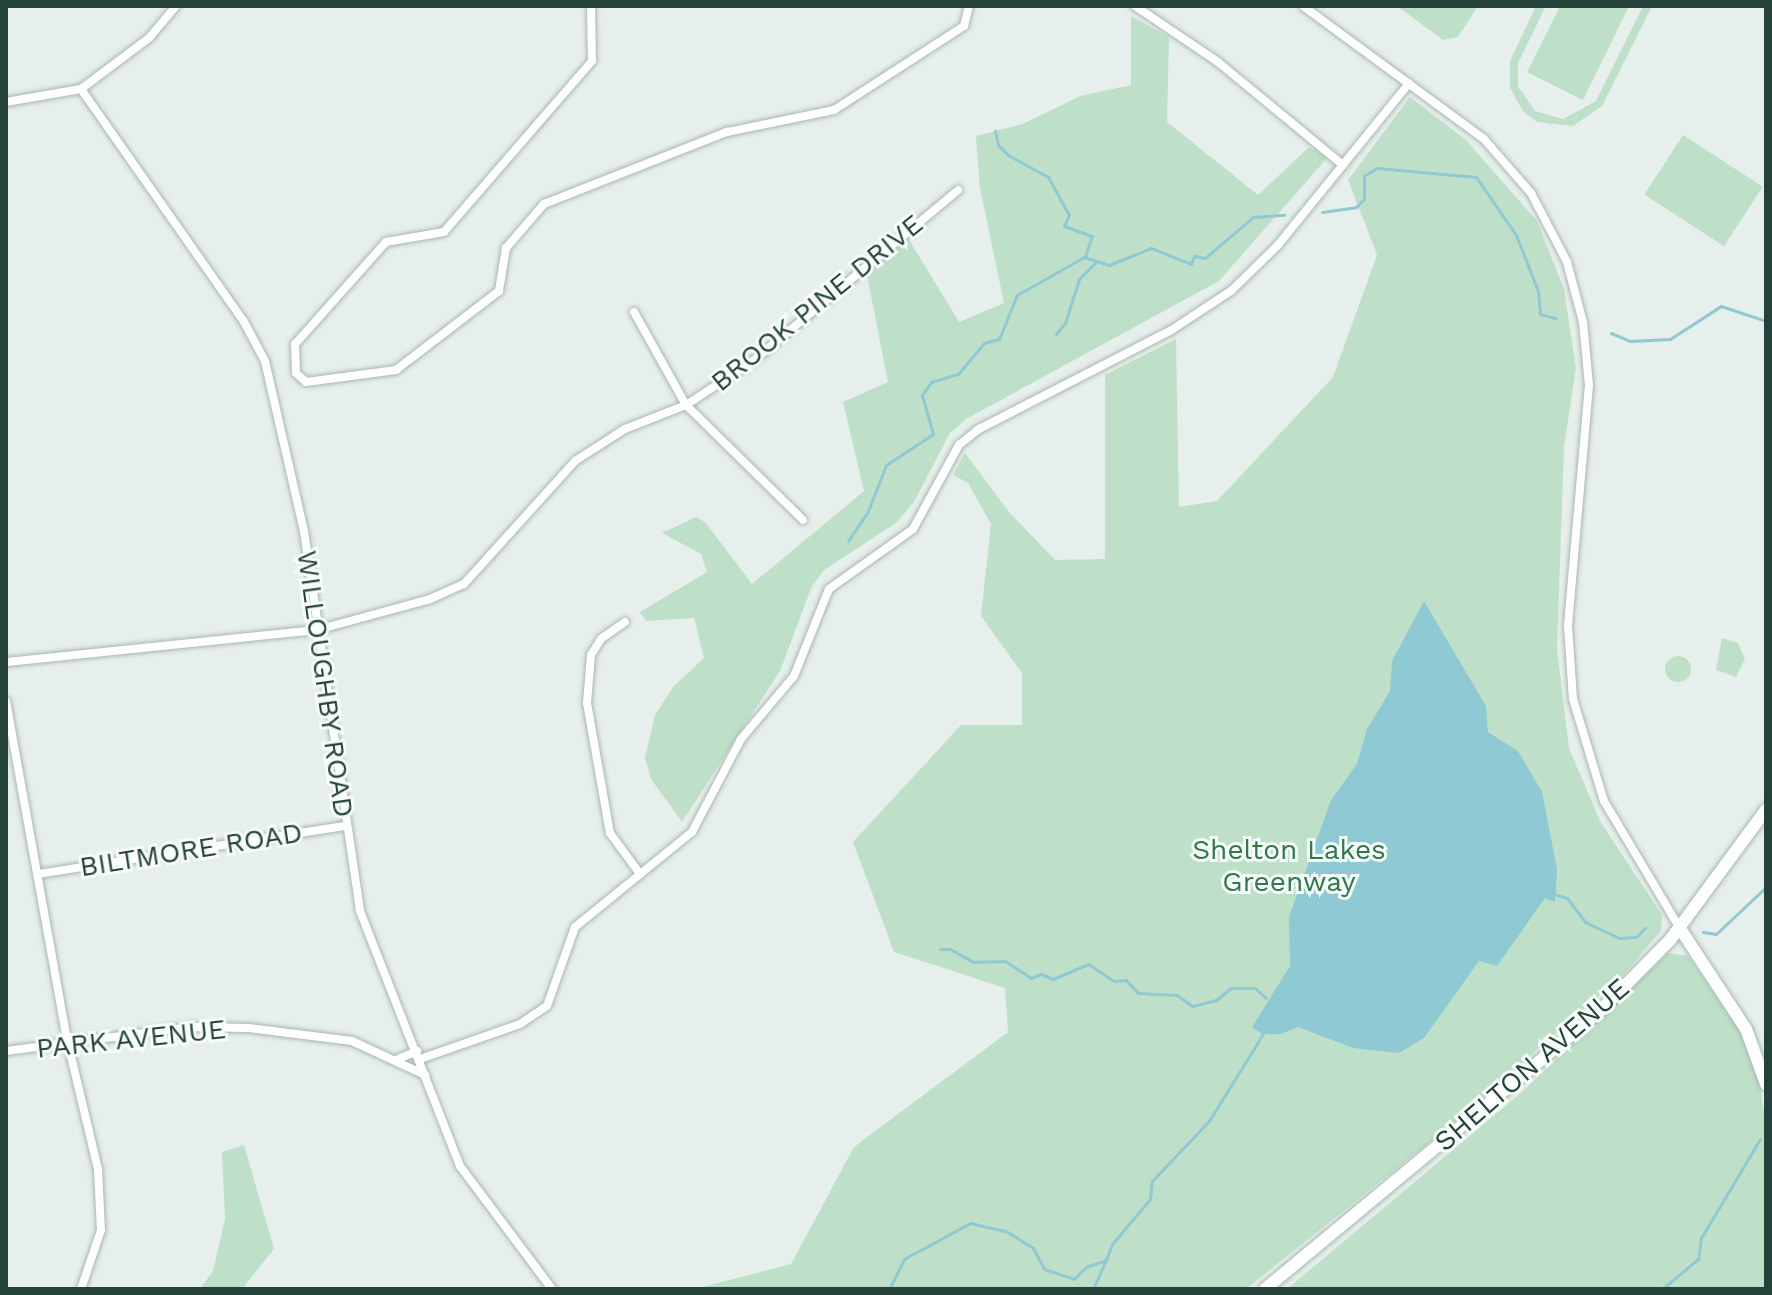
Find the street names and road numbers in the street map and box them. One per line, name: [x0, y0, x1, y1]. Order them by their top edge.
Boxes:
street label: BROOK PINE DRIVE: [704, 207, 930, 399]
street label: WILLOUGHBY ROAD: [290, 548, 360, 820]
street label: BILTMORE ROAD: [77, 816, 305, 884]
street label: SHELTON AVENUE: [1427, 971, 1637, 1159]
street label: PARK AVENUE: [34, 1012, 228, 1066]

